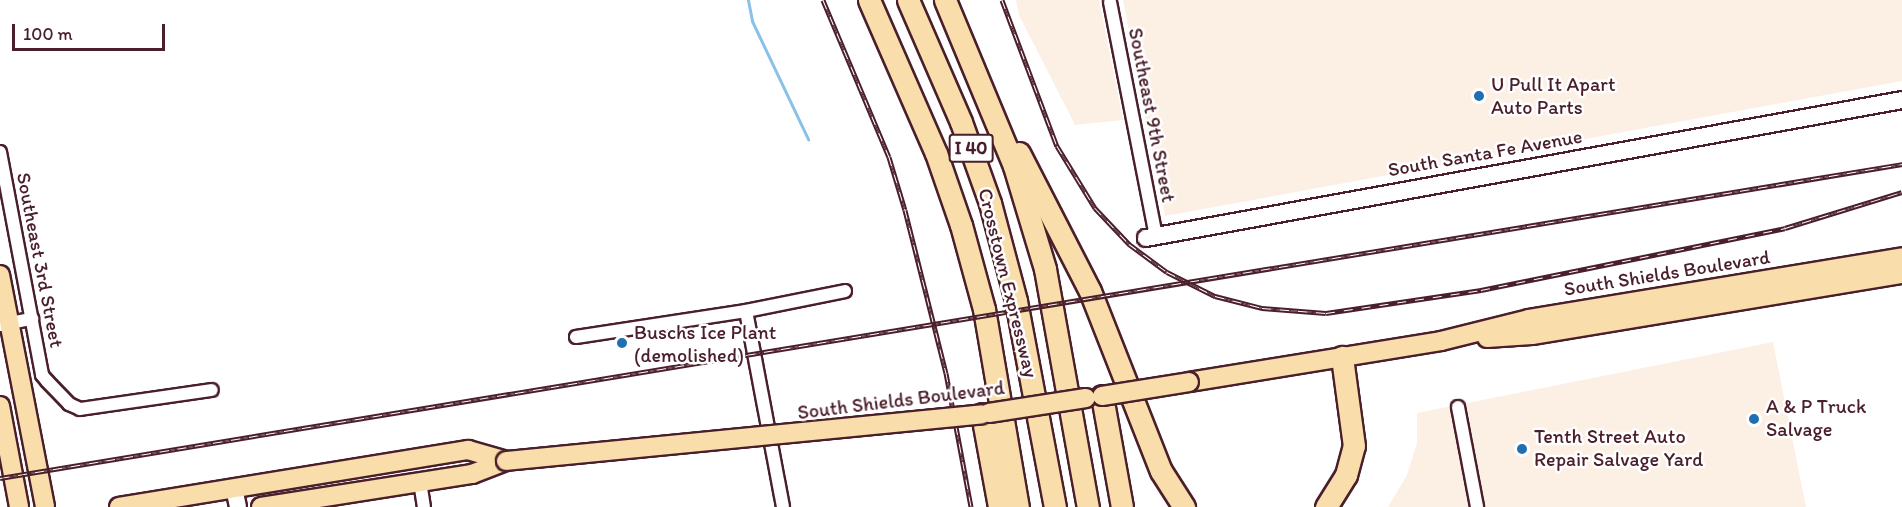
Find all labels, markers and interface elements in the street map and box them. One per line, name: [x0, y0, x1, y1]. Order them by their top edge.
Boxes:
scale bar: [15, 12, 168, 50]
text: 100 m: [23, 23, 73, 45]
street label: Southeast 9th Street: [1123, 26, 1181, 204]
place label: U Pull It Apart Auto Parts: [1491, 72, 1615, 119]
marker: U Pull It Apart Auto Parts: [1472, 89, 1486, 103]
street label: South Santa Fe Avenue: [1387, 124, 1583, 182]
road number: I 40: [948, 133, 994, 163]
street label: Southeast 3rd Street: [11, 170, 69, 350]
street label: Crosstown Expressway: [973, 186, 1043, 380]
street label: South Shields Boulevard: [1562, 245, 1772, 301]
place label: Buschs Ice Plant (demolished): [634, 320, 777, 367]
marker: Buschs Ice Plant (demolished): [615, 336, 629, 350]
street label: South Shields Boulevard: [796, 375, 1006, 425]
place label: A & P Truck Salvage: [1766, 395, 1865, 442]
marker: A & P Truck Salvage: [1747, 412, 1761, 426]
place label: Tenth Street Auto Repair Salvage Yard: [1534, 425, 1703, 472]
marker: Tenth Street Auto Repair Salvage Yard: [1515, 442, 1529, 456]

